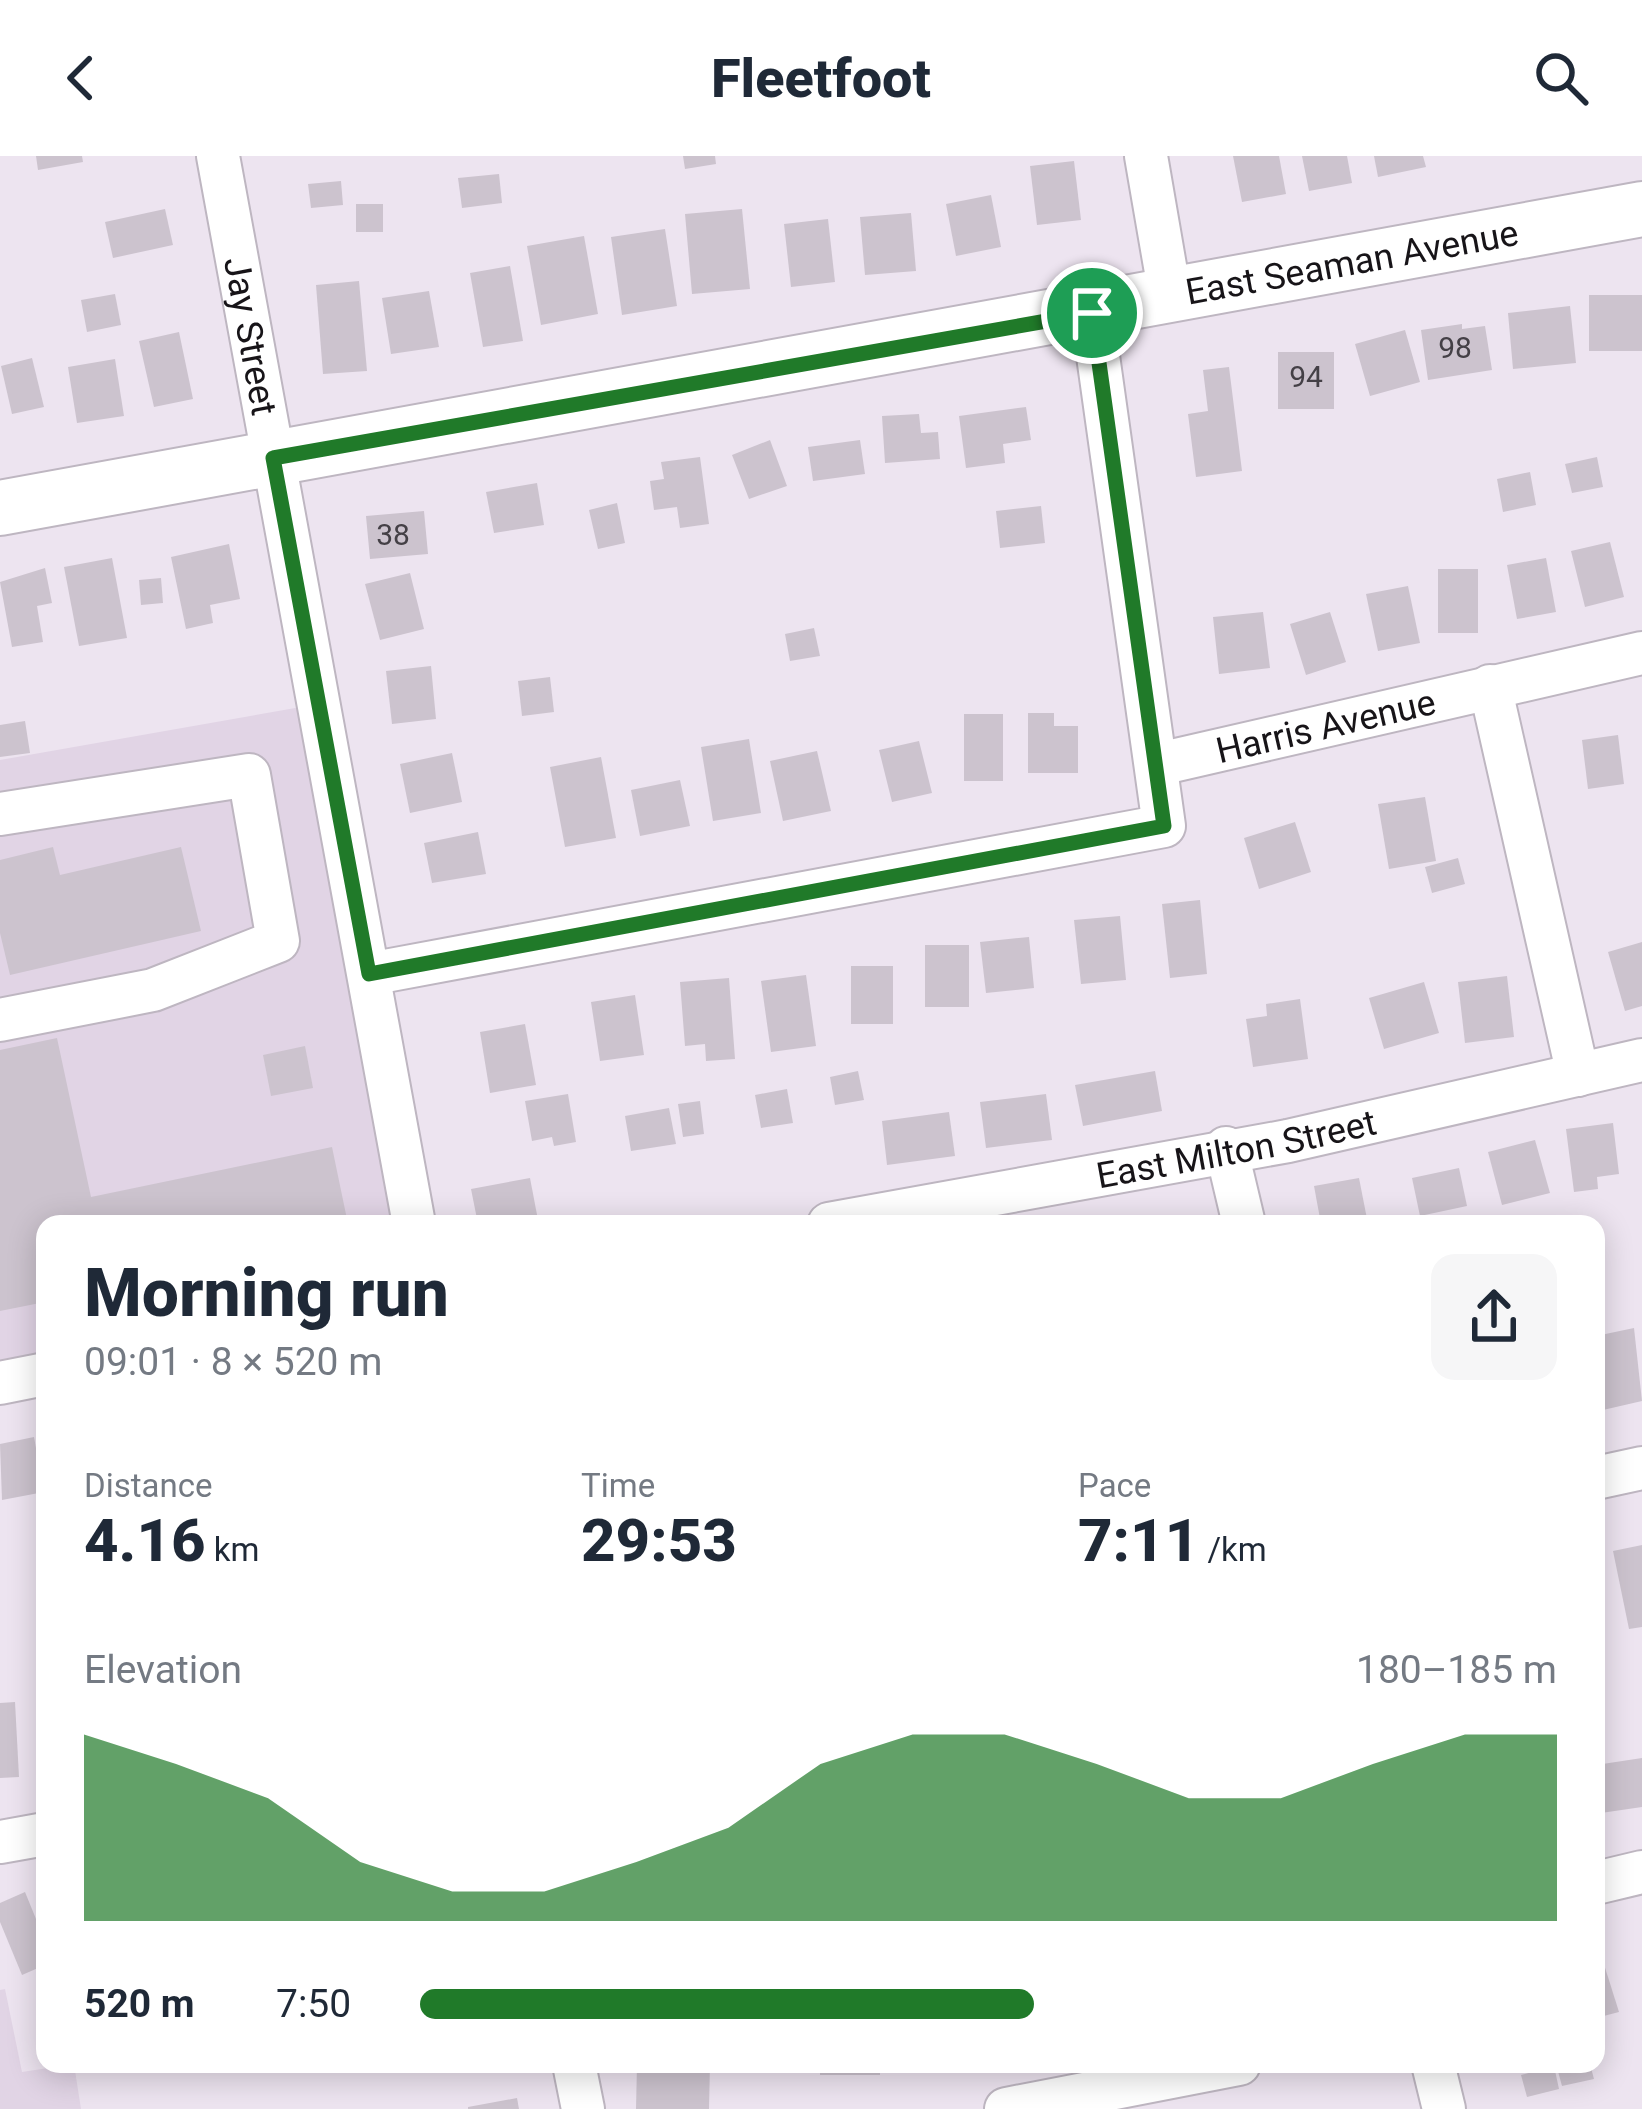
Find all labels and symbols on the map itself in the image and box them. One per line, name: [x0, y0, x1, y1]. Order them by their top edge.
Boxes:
street label: East Seaman Avenue: [1182, 212, 1522, 314]
street label: Jay Street: [215, 254, 285, 419]
pin: [1041, 262, 1143, 364]
house number: 98: [1438, 330, 1472, 365]
house number: 94: [1289, 359, 1323, 394]
house number: 38: [376, 517, 410, 552]
street label: Harris Avenue: [1212, 681, 1440, 772]
street label: East Milton Street: [1093, 1102, 1380, 1197]

